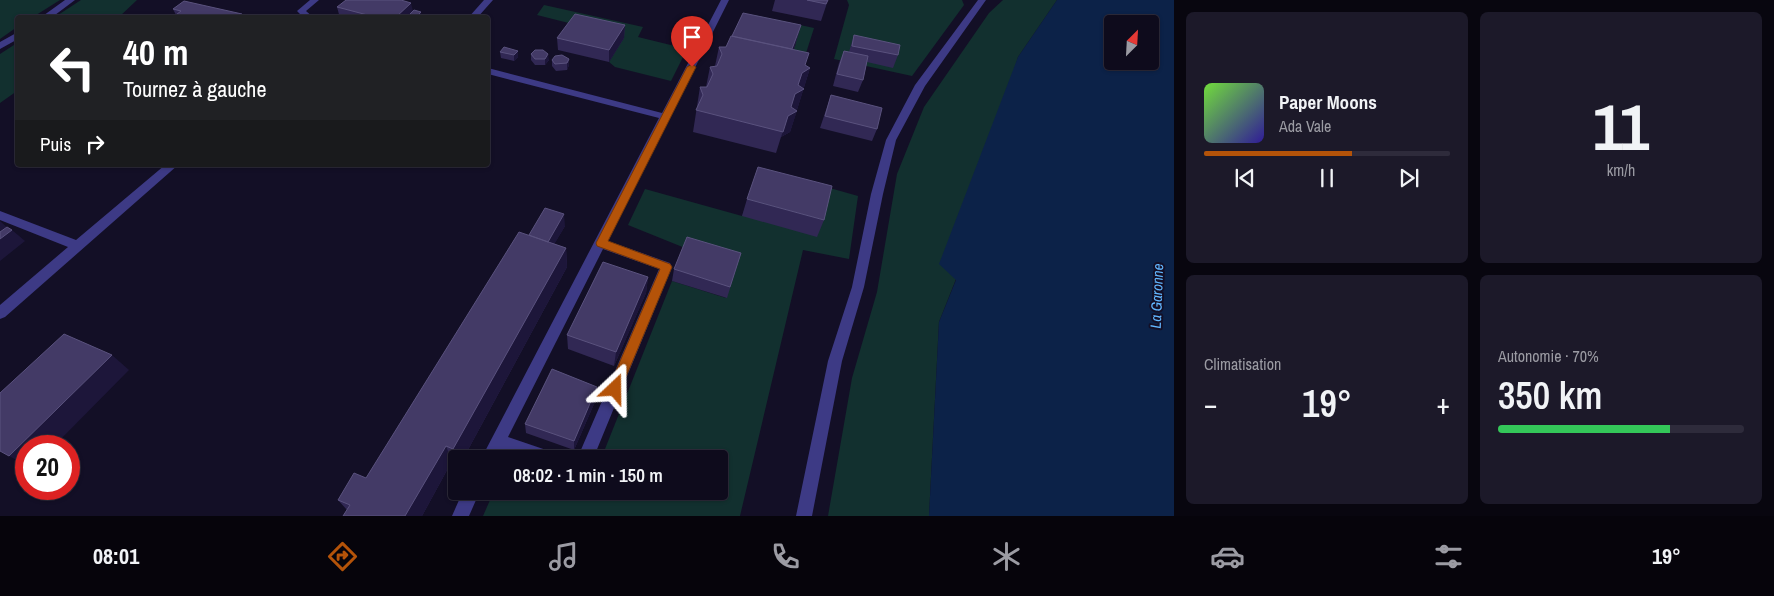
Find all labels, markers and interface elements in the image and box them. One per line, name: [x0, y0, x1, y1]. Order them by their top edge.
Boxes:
north arrow: [1104, 15, 1159, 70]
map controls: [1104, 15, 1159, 70]
pin: [671, 16, 713, 67]
icon: arrive: [678, 23, 706, 51]
text: 40 m: [123, 29, 188, 76]
icon: left: [40, 35, 105, 100]
text: Tournez à gauche: [123, 74, 266, 104]
text: 11: [1593, 83, 1649, 170]
text: Paper Moons: [1279, 89, 1377, 115]
text: Ada Vale: [1279, 115, 1331, 137]
icon: right: [81, 130, 109, 158]
text: Puis: [40, 131, 71, 157]
text: km/h: [1607, 159, 1635, 181]
icon: previous: [1231, 164, 1259, 192]
icon: pause: [1313, 164, 1341, 192]
icon: next: [1395, 164, 1423, 192]
water label: La Garonne: [1145, 263, 1168, 329]
text: Autonomie · 70%: [1498, 345, 1599, 367]
text: Climatisation: [1204, 353, 1281, 375]
position arrow: [588, 362, 640, 414]
text: 350 km: [1498, 370, 1602, 421]
text: 19°: [1302, 378, 1352, 429]
text: −: [1204, 385, 1217, 423]
text: +: [1437, 385, 1450, 423]
speed limit sign: 20: [15, 435, 80, 500]
text: 08:02 · 1 min · 150 m: [513, 462, 663, 488]
icon: directions: [325, 539, 360, 574]
icon: music: [546, 539, 581, 574]
icon: phone: [768, 539, 803, 574]
icon: climate: [989, 539, 1024, 574]
icon: car: [1210, 539, 1245, 574]
icon: filters: [1431, 539, 1466, 574]
text: 08:01: [93, 541, 139, 571]
text: 19°: [1652, 541, 1681, 571]

